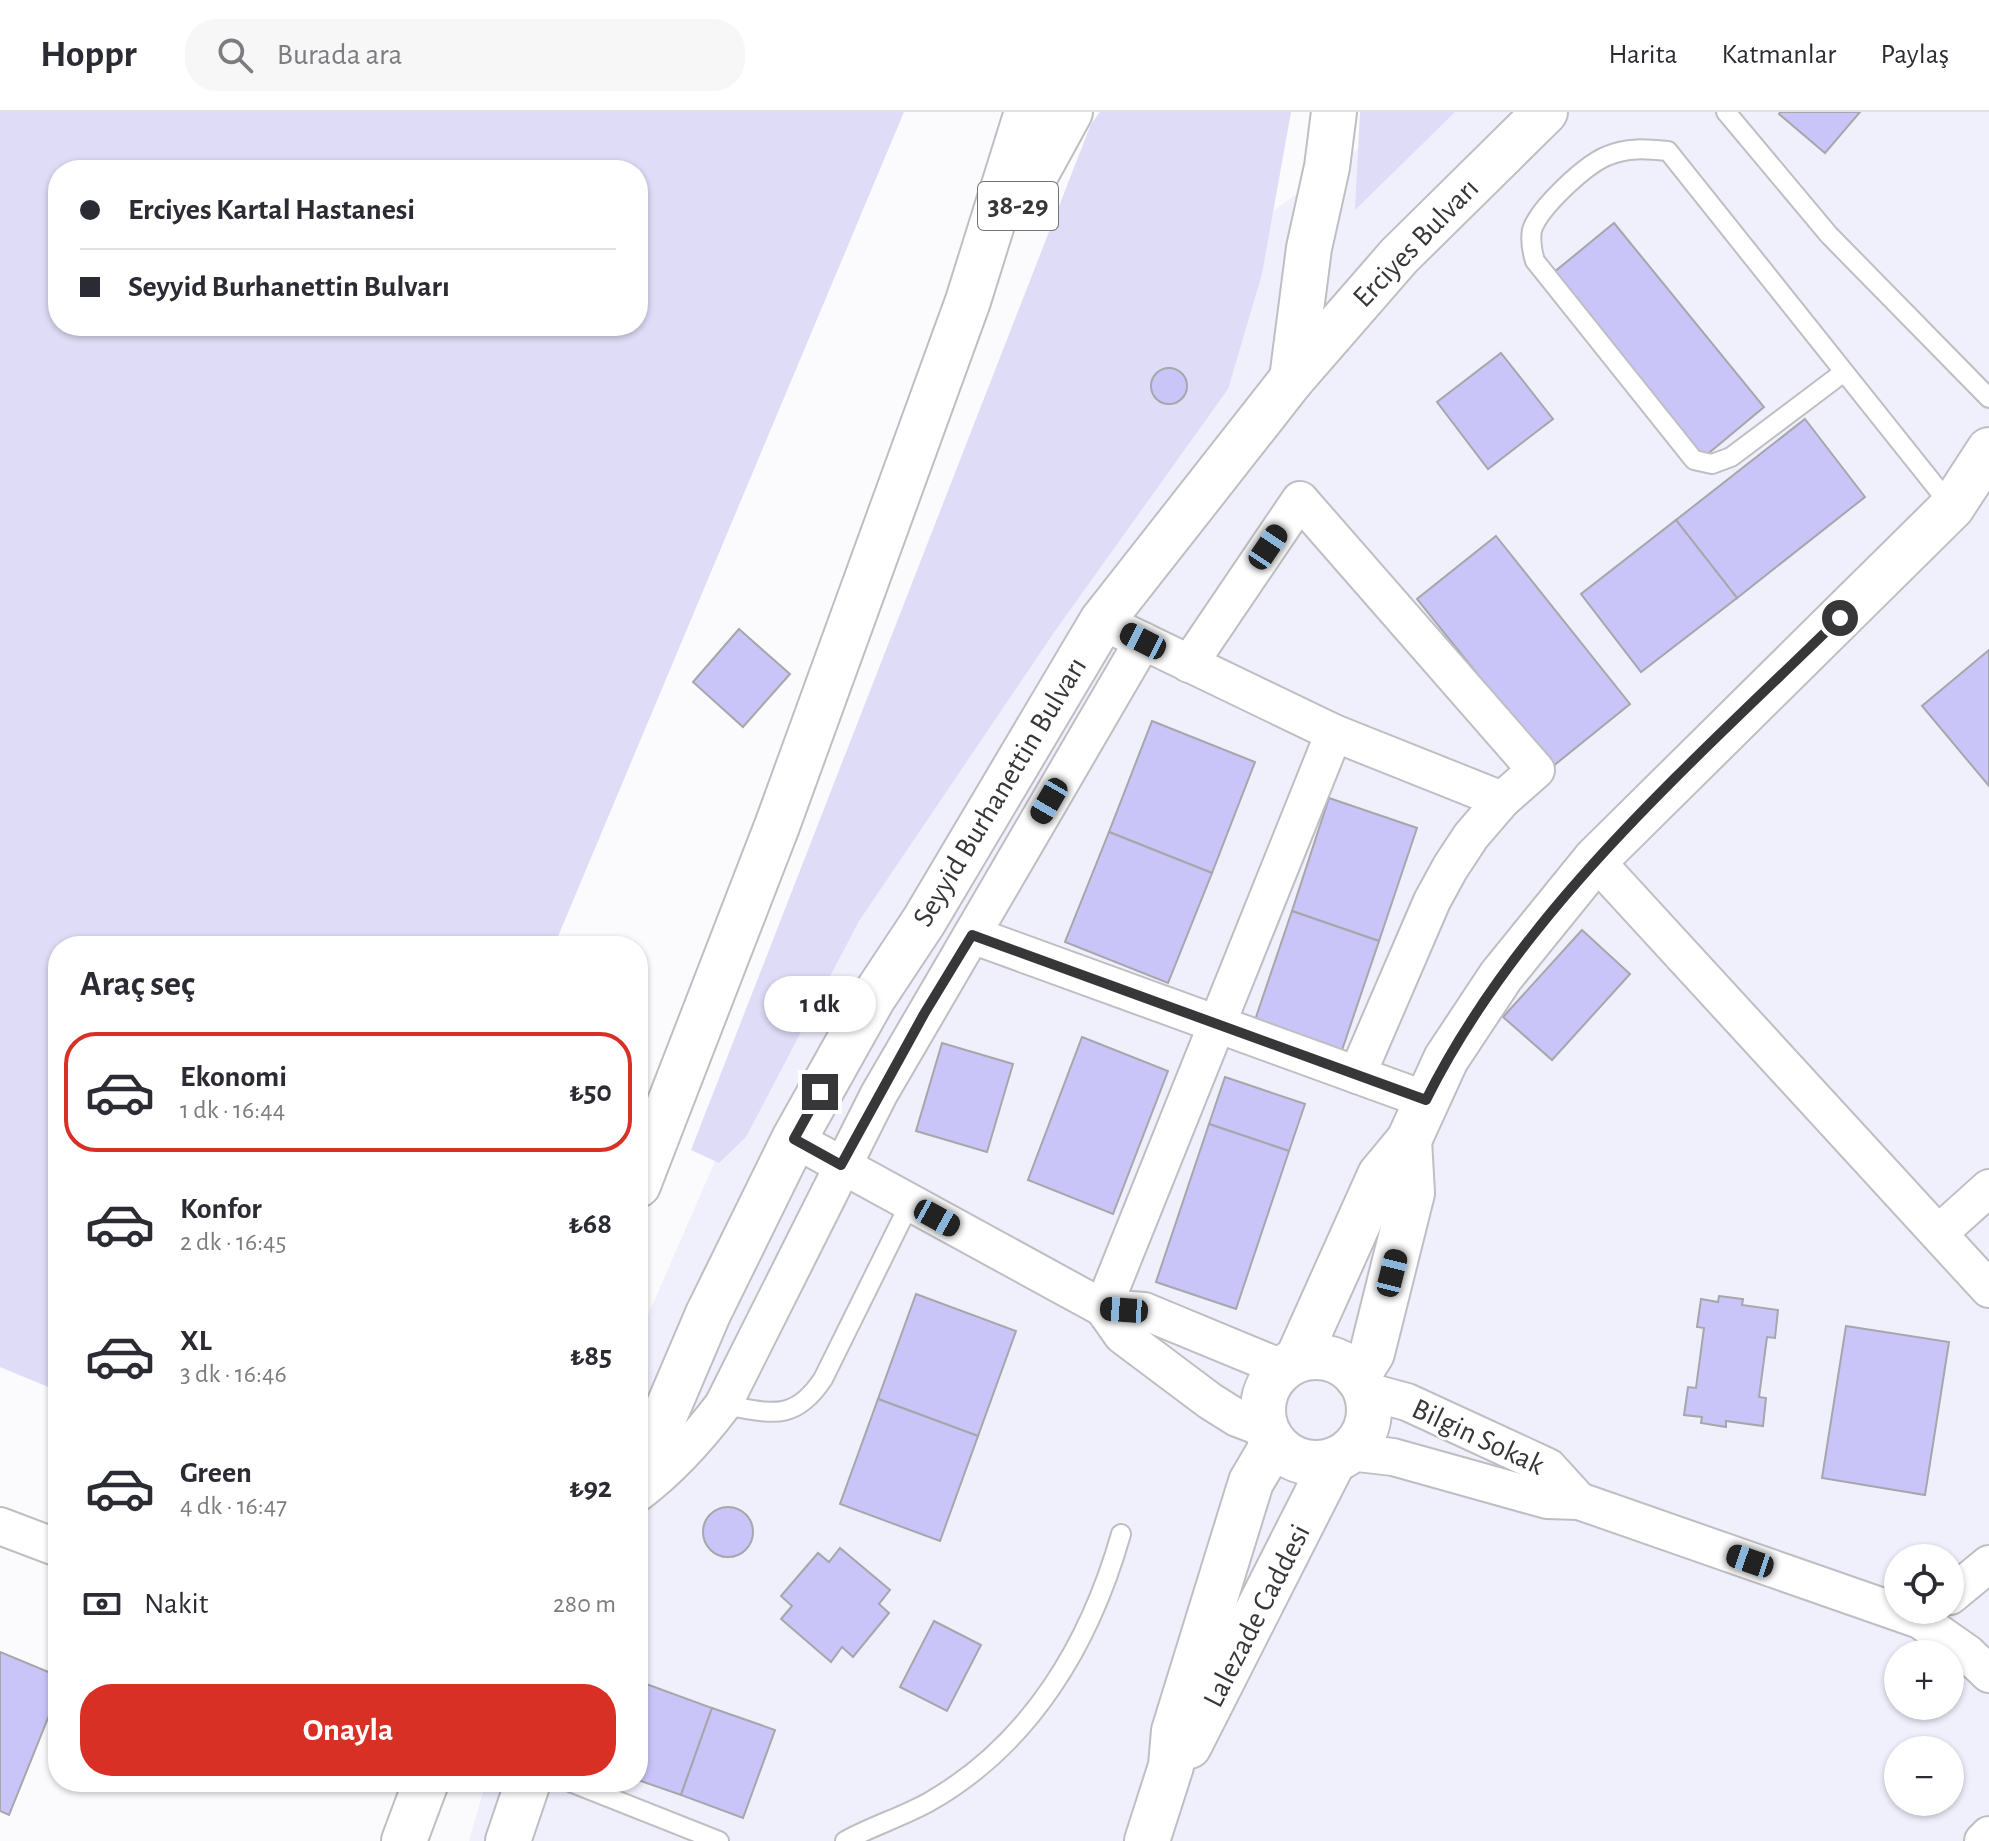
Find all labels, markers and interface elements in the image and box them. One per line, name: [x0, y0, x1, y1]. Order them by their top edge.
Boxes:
search box: [185, 19, 745, 91]
icon: search: [213, 33, 257, 77]
text: Hoppr: [40, 36, 137, 74]
text: Burada ara: [277, 40, 402, 70]
text: Harita: [1608, 41, 1677, 69]
text: Katmanlar: [1721, 41, 1836, 69]
text: Paylaş: [1880, 41, 1949, 69]
street label: Erciyes Bulvarı: [1347, 173, 1485, 313]
road number: 38-29: [978, 182, 1058, 230]
text: Erciyes Kartal Hastanesi: [128, 195, 415, 225]
text: Seyyid Burhanettin Bulvarı: [128, 272, 450, 302]
car: [1245, 520, 1291, 574]
route start: [1822, 600, 1858, 636]
car: [1116, 619, 1170, 663]
street label: Seyyid Burhanettin Bulvarı: [908, 652, 1092, 932]
car: [1027, 774, 1071, 828]
text: Araç seç: [80, 966, 195, 1002]
callout: 1 dk: [764, 976, 876, 1032]
text: 1 dk: [800, 991, 840, 1017]
icon: car: [84, 1056, 156, 1128]
text: Ekonomi: [180, 1062, 287, 1092]
route end: [802, 1074, 838, 1110]
text: ₺50: [569, 1077, 612, 1107]
text: 1 dk · 16:44: [180, 1097, 285, 1123]
icon: car: [84, 1188, 156, 1260]
text: Konfor: [180, 1194, 262, 1224]
car: [910, 1196, 964, 1240]
text: ₺68: [569, 1209, 612, 1239]
text: 2 dk · 16:45: [180, 1229, 286, 1255]
car: [1375, 1247, 1409, 1299]
car: [1099, 1296, 1149, 1324]
icon: car: [84, 1320, 156, 1392]
text: XL: [180, 1326, 212, 1356]
text: ₺85: [570, 1341, 612, 1371]
text: 3 dk · 16:46: [180, 1361, 287, 1387]
street label: Bilgin Sokak: [1407, 1393, 1549, 1481]
icon: car: [84, 1452, 156, 1524]
text: Green: [180, 1458, 252, 1488]
text: ₺92: [569, 1473, 612, 1503]
text: 4 dk · 16:47: [180, 1493, 287, 1519]
street label: Lalezade Caddesi: [1198, 1520, 1316, 1712]
car: [1723, 1542, 1777, 1580]
map controls: [1884, 1544, 1964, 1816]
button: locate: [1884, 1544, 1964, 1624]
icon: cash: [80, 1582, 124, 1626]
text: Nakit: [144, 1589, 208, 1619]
text: 280 m: [553, 1591, 616, 1617]
button: +: [1884, 1640, 1964, 1720]
button: Onayla: [80, 1684, 616, 1776]
button: −: [1884, 1736, 1964, 1816]

